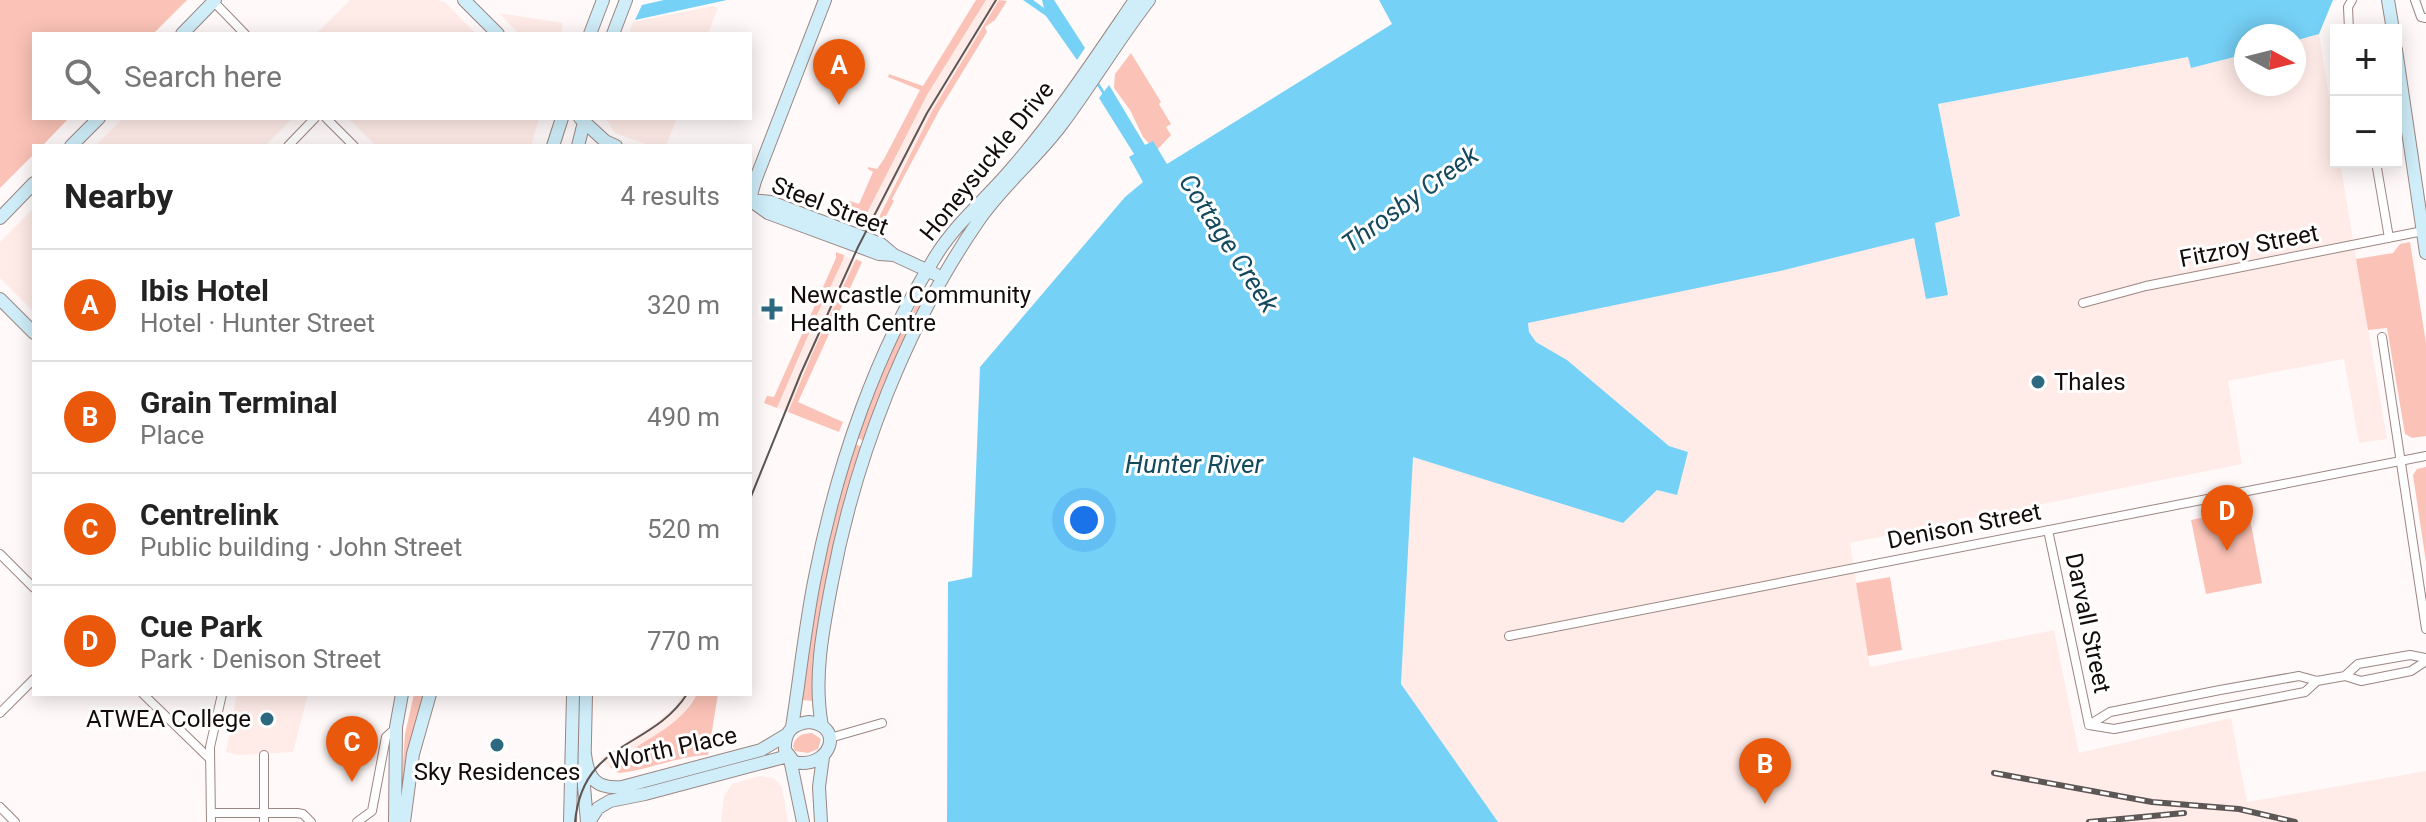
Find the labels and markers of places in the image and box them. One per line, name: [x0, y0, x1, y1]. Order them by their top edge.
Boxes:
pin: A: [813, 39, 865, 105]
place label: Newcastle Community Health Centre: [790, 281, 1032, 337]
marker: Newcastle Community Health Centre: [761, 298, 783, 320]
place label: Thales: [2054, 368, 2126, 396]
marker: Thales: [2029, 373, 2047, 391]
pin: D: [2201, 485, 2253, 551]
place label: ATWEA College: [86, 705, 251, 733]
marker: ATWEA College: [258, 710, 276, 728]
pin: C: [326, 716, 378, 782]
marker: Sky Residences: [488, 736, 506, 754]
pin: B: [1739, 738, 1791, 804]
place label: Sky Residences: [414, 758, 580, 786]

